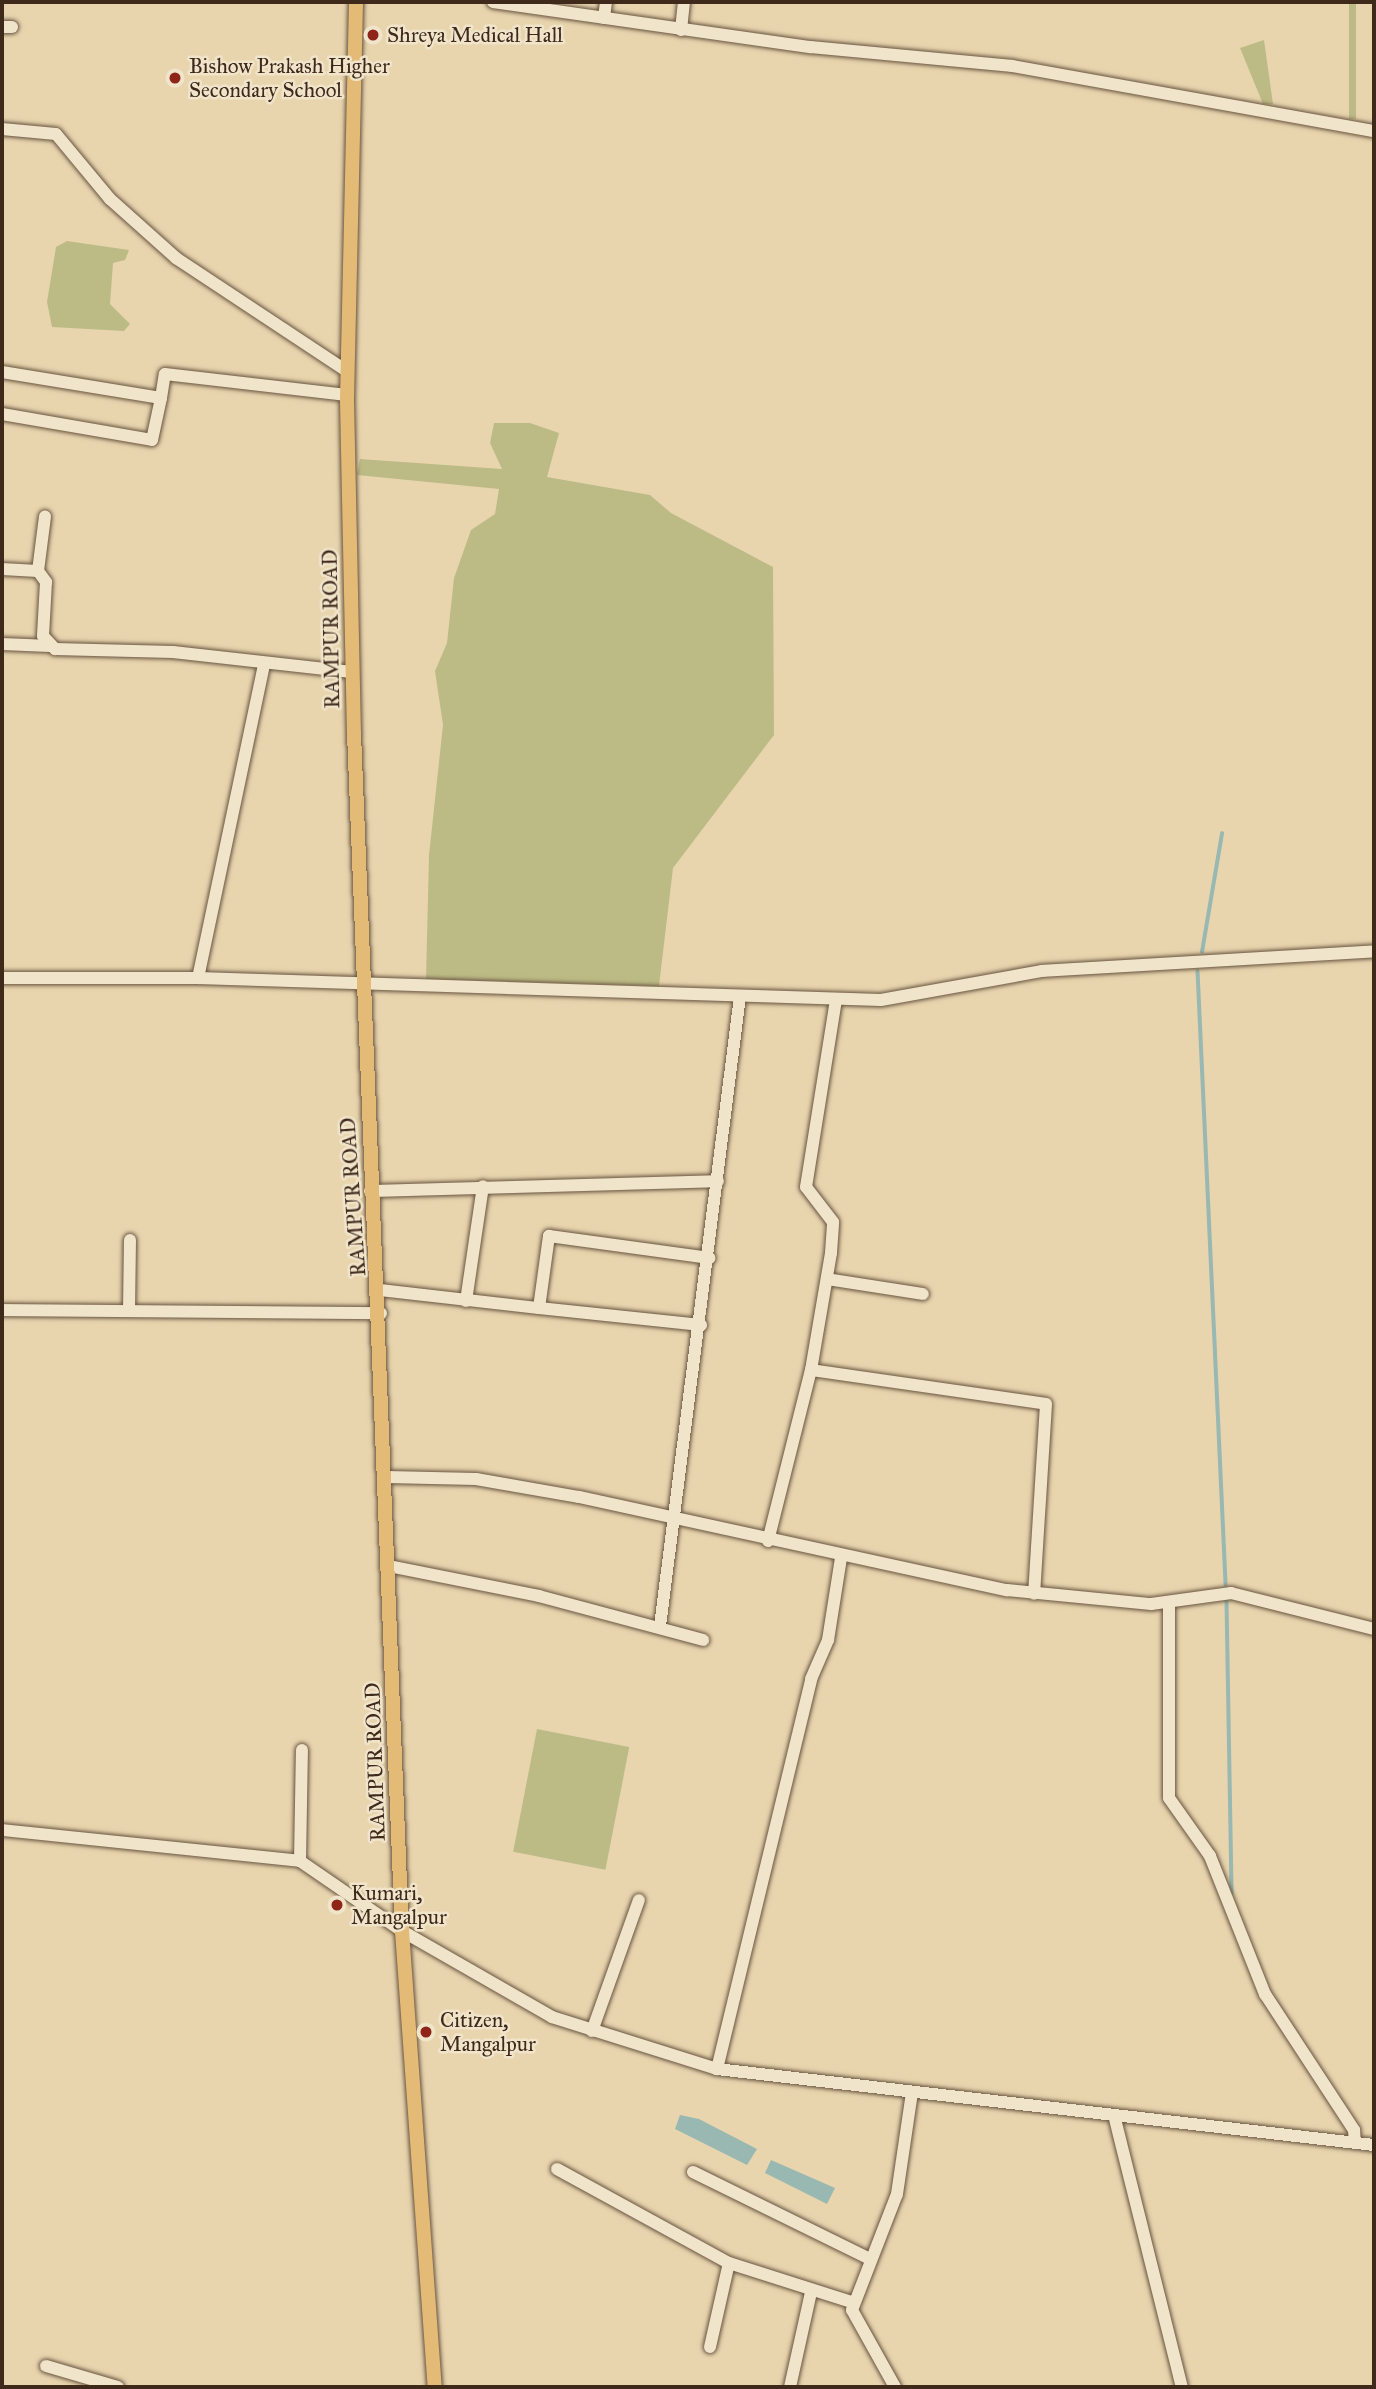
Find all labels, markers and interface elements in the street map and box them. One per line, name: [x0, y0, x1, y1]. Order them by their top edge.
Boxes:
place label: Shreya Medical Hall: [387, 22, 563, 48]
marker: Shreya Medical Hall: [365, 27, 381, 43]
place label: Bishow Prakash Higher Secondary School: [189, 53, 390, 103]
marker: Bishow Prakash Higher Secondary School: [167, 70, 183, 86]
street label: RAMPUR ROAD: [317, 549, 345, 709]
street label: RAMPUR ROAD: [335, 1117, 371, 1277]
street label: RAMPUR ROAD: [360, 1682, 390, 1842]
place label: Kumari, Mangalpur: [351, 1880, 447, 1930]
marker: Kumari, Mangalpur: [329, 1897, 345, 1913]
place label: Citizen, Mangalpur: [440, 2007, 536, 2057]
marker: Citizen, Mangalpur: [418, 2024, 434, 2040]

